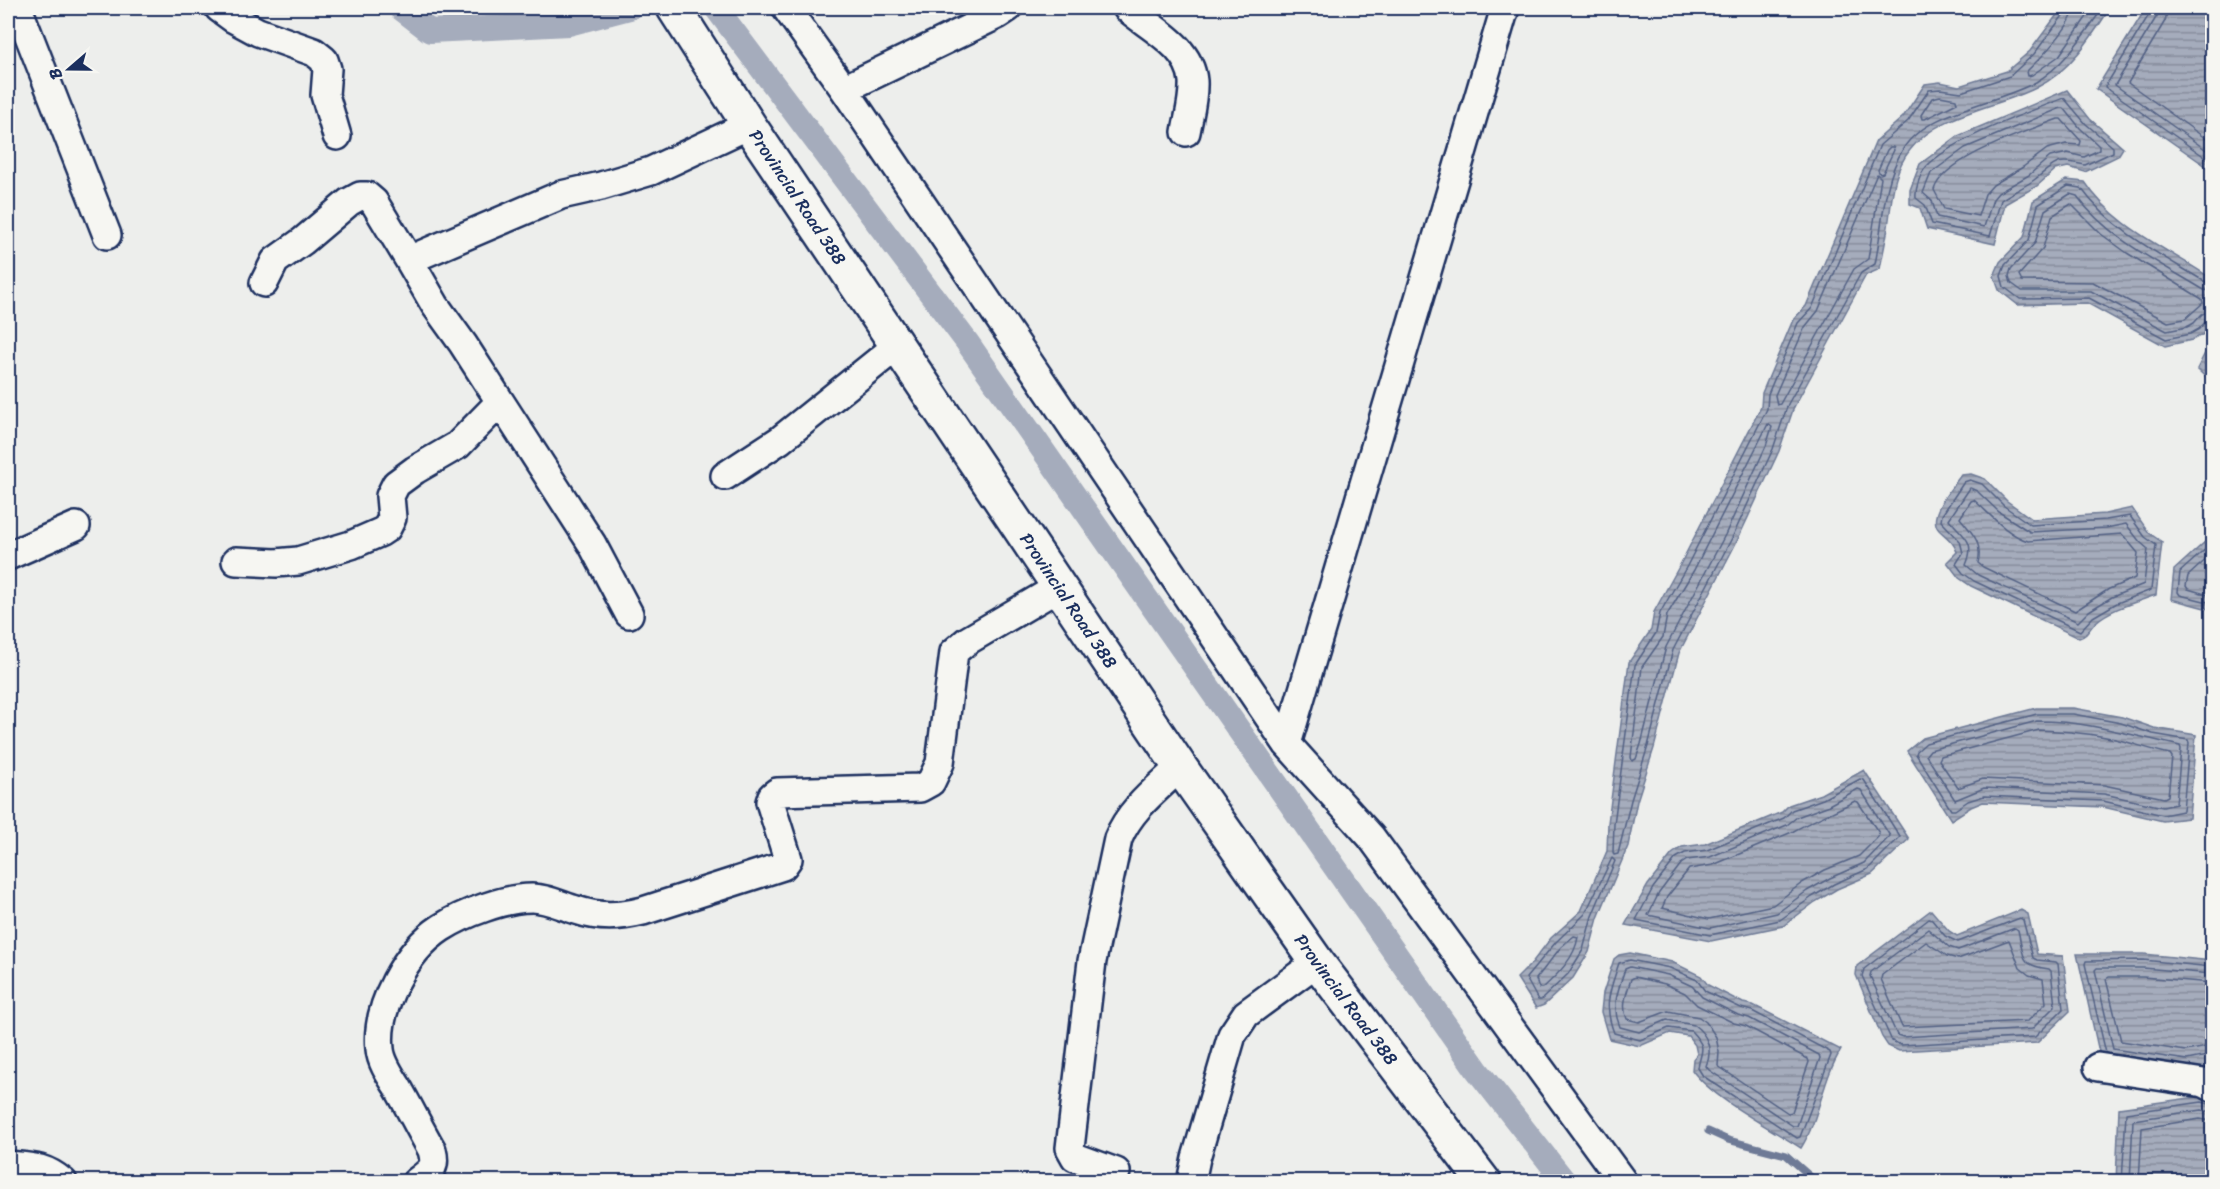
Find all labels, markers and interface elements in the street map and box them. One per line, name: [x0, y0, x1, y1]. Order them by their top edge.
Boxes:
north arrow: [39, 39, 99, 99]
text: B: [40, 63, 71, 84]
street label: Provincial Road 388: [740, 123, 855, 272]
street label: Provincial Road 388: [1011, 526, 1126, 676]
street label: Provincial Road 388: [1286, 927, 1406, 1073]

